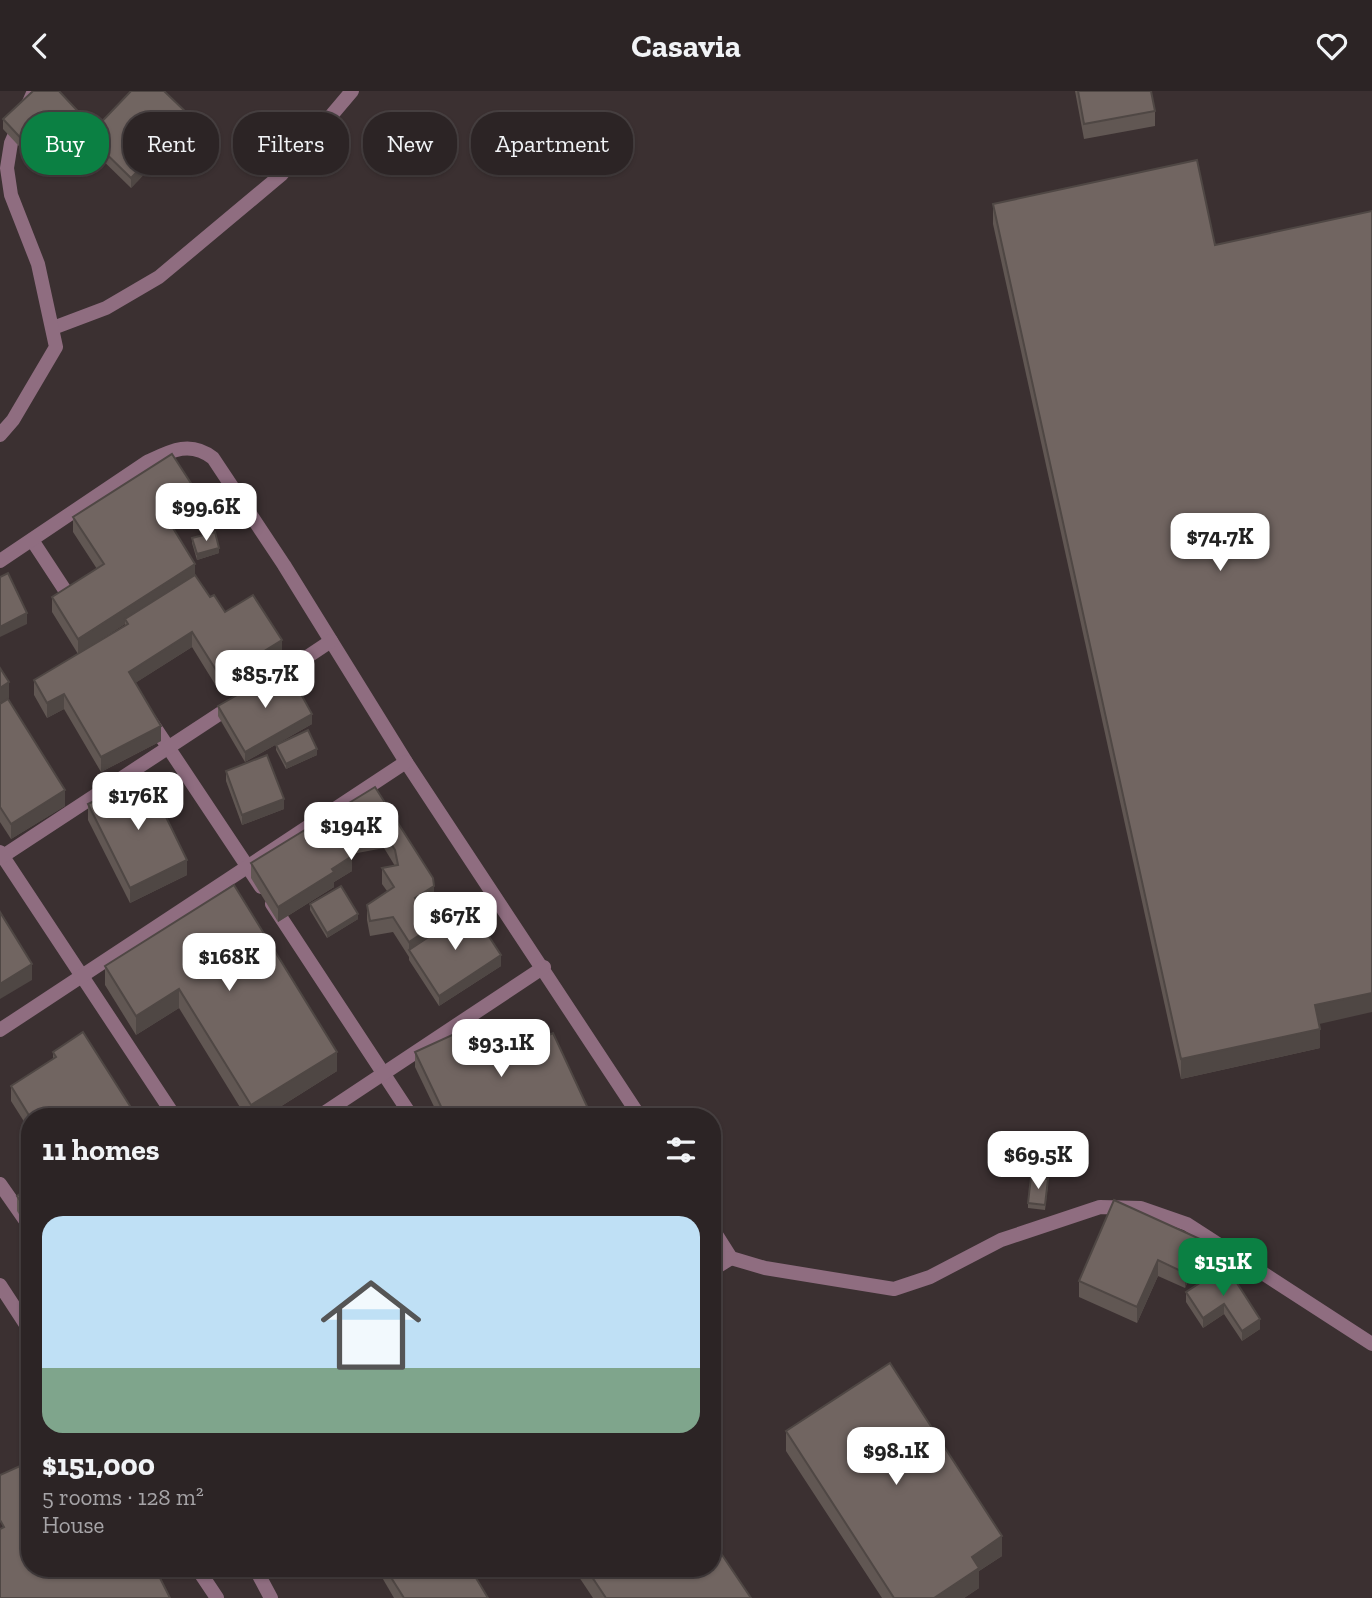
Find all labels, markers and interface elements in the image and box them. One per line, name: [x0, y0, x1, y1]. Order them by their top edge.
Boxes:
icon: back: [21, 27, 59, 65]
text: Casavia: [631, 27, 741, 65]
icon: heart: [1313, 27, 1351, 65]
chip: Buy: [21, 112, 109, 175]
chip: Rent: [123, 112, 219, 175]
chip: Filters: [233, 112, 349, 175]
chip: New: [363, 112, 457, 175]
chip: Apartment: [471, 112, 633, 175]
pin: $99.6K: [149, 483, 263, 543]
text: $99.6K: [172, 492, 240, 520]
pin: $74.7K: [1163, 513, 1277, 573]
text: $74.7K: [1187, 522, 1253, 550]
pin: $85.7K: [208, 651, 322, 710]
text: $85.7K: [231, 659, 299, 687]
pin: $176K: [89, 773, 187, 832]
text: $176K: [108, 781, 168, 809]
pin: $194K: [302, 803, 400, 862]
text: $194K: [320, 811, 382, 839]
pin: $67K: [414, 893, 496, 952]
text: $67K: [430, 901, 480, 929]
pin: $168K: [180, 933, 278, 993]
text: $168K: [199, 942, 259, 970]
pin: $93.1K: [444, 1019, 558, 1079]
text: $93.1K: [468, 1028, 534, 1056]
icon: filters: [662, 1131, 700, 1169]
pin: $69.5K: [981, 1131, 1095, 1191]
text: 11 homes: [42, 1132, 160, 1168]
text: $69.5K: [1004, 1140, 1072, 1168]
pin: $151K: [1174, 1239, 1272, 1298]
text: $151K: [1194, 1247, 1252, 1275]
icon: home: [308, 1262, 434, 1388]
pin: $98.1K: [839, 1427, 953, 1487]
text: $98.1K: [863, 1436, 929, 1464]
text: $151,000: [42, 1447, 155, 1483]
text: 5 rooms · 128 m²: [42, 1483, 204, 1511]
text: House: [42, 1511, 104, 1539]

